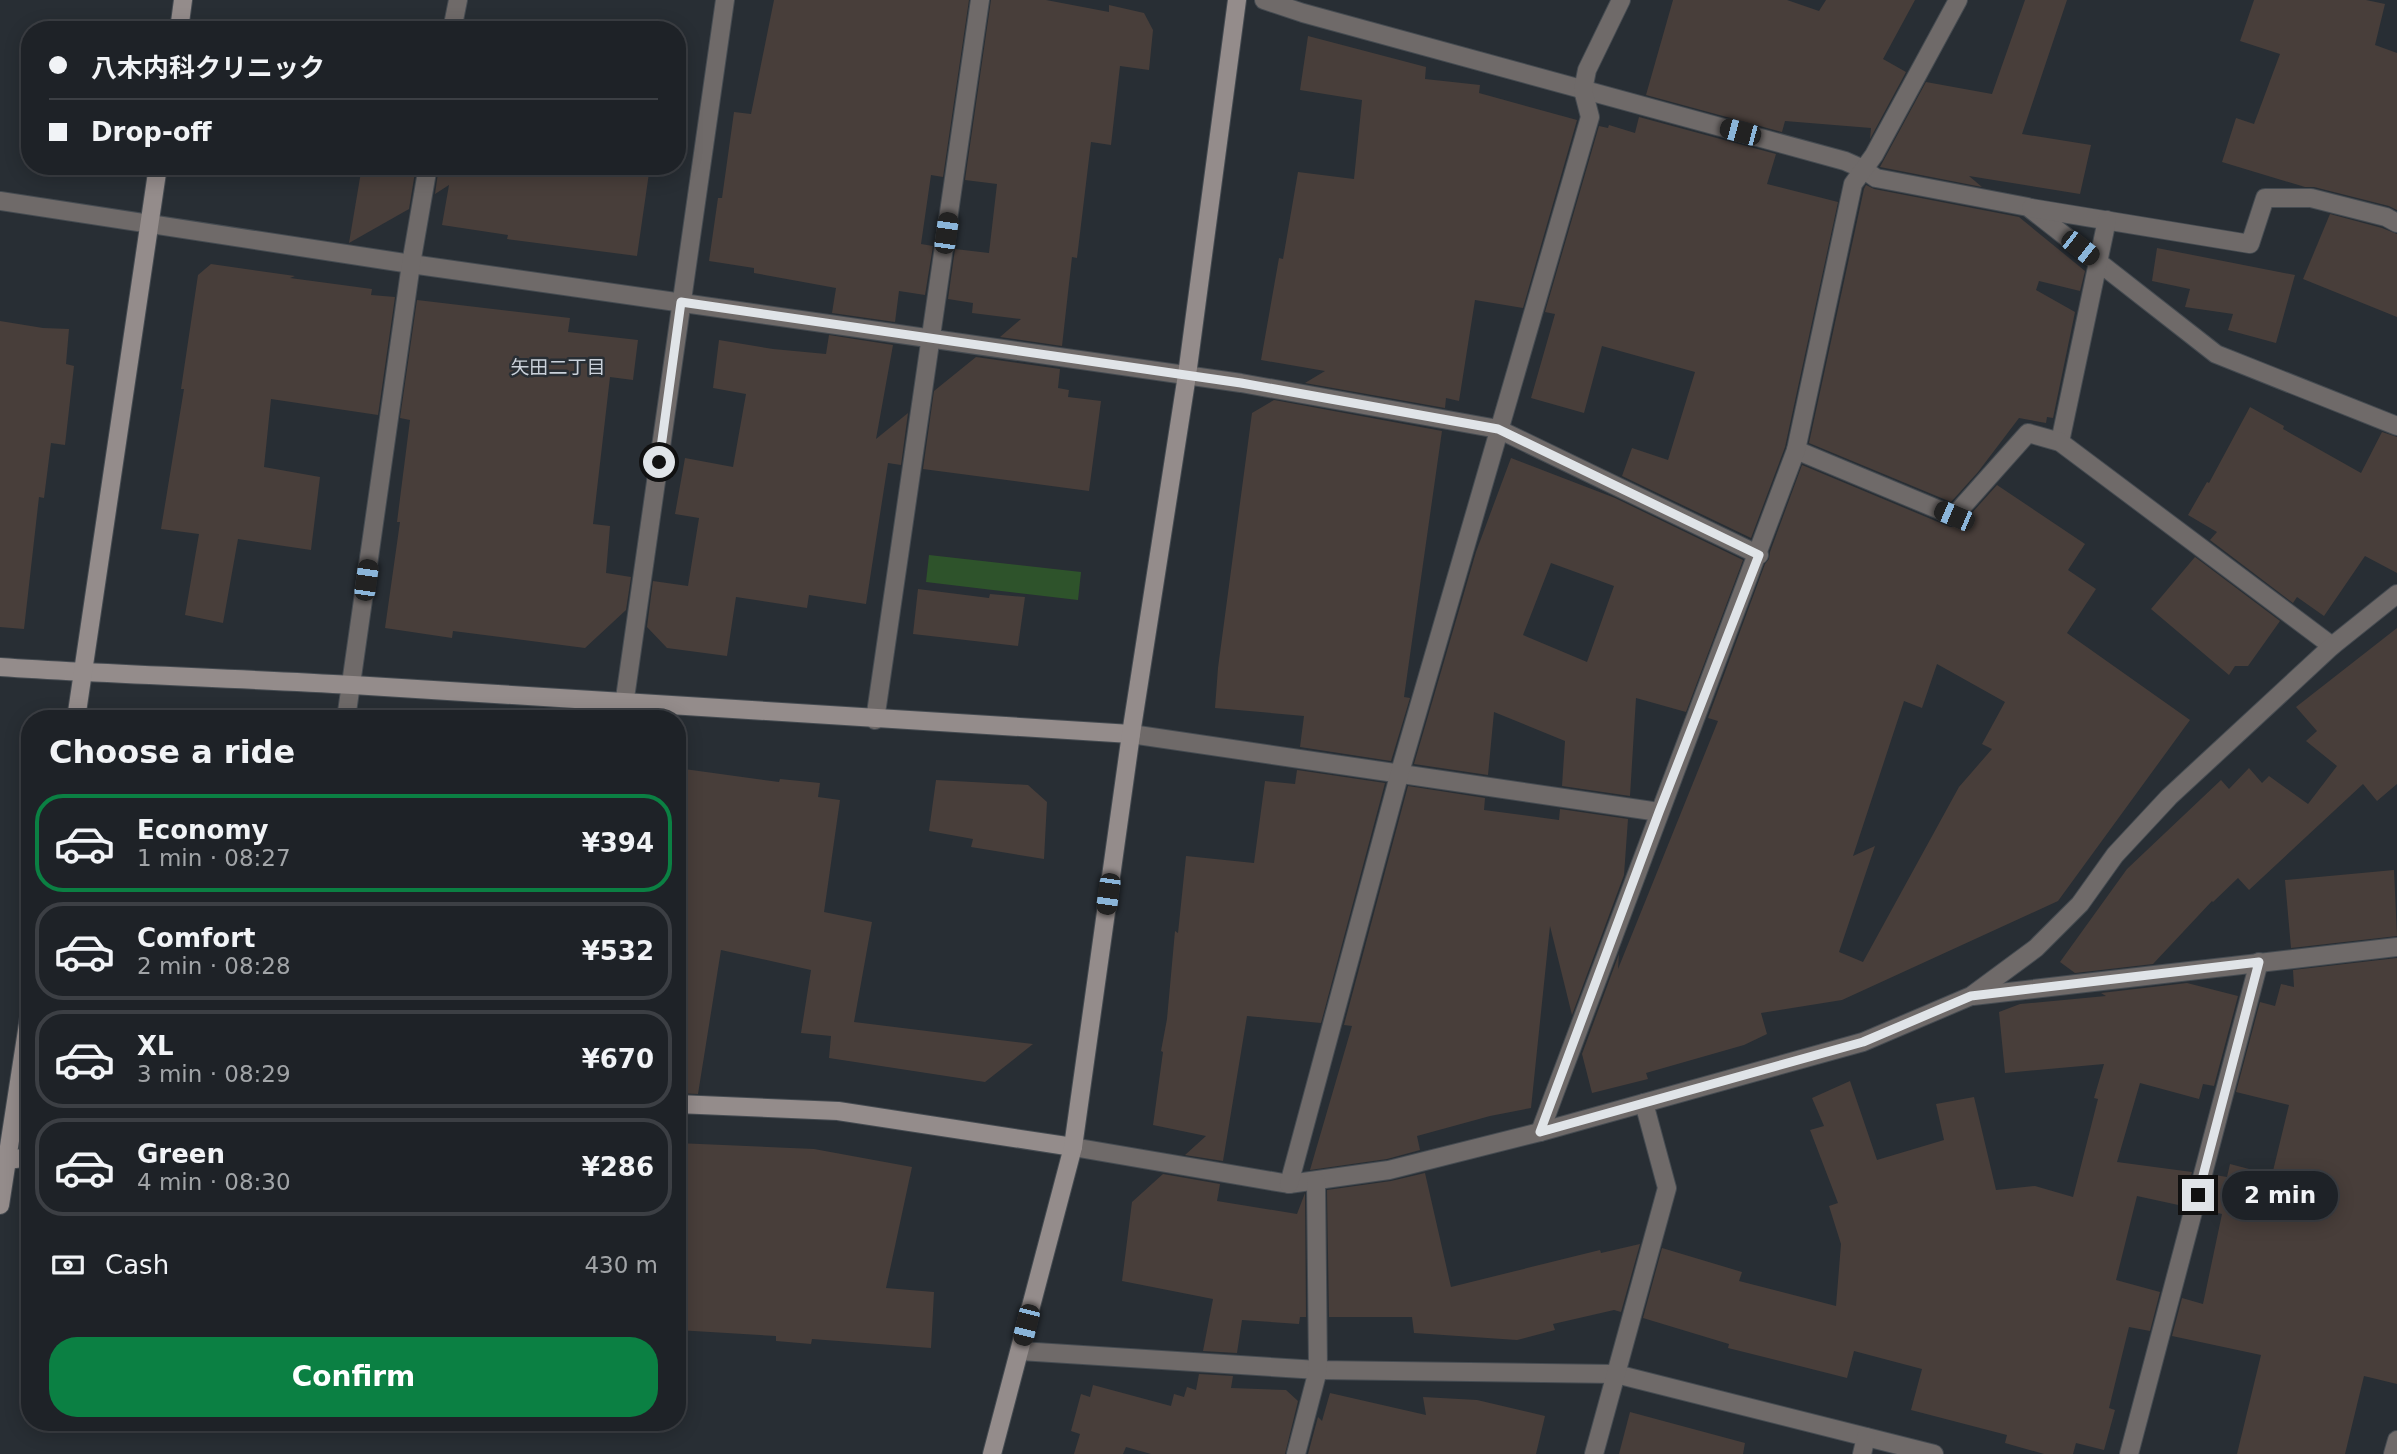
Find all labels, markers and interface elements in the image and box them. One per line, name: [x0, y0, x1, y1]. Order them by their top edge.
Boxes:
text: 八木内科クリニック: [91, 53, 325, 83]
car: [1717, 116, 1764, 148]
text: Drop-off: [91, 117, 212, 147]
car: [933, 211, 960, 255]
car: [2057, 227, 2104, 269]
district label: 矢田二丁目: [510, 356, 606, 378]
route start: [643, 446, 675, 478]
car: [1931, 498, 1978, 534]
car: [353, 558, 380, 602]
text: Choose a ride: [49, 733, 295, 771]
icon: car: [53, 812, 116, 875]
text: Economy: [137, 815, 268, 845]
text: ¥394: [582, 828, 654, 858]
text: 1 min · 08:27: [137, 845, 291, 871]
car: [1095, 872, 1122, 916]
icon: car: [53, 920, 116, 983]
text: Comfort: [137, 923, 255, 953]
text: ¥532: [582, 936, 654, 966]
text: 2 min · 08:28: [137, 953, 291, 979]
icon: car: [53, 1028, 116, 1091]
text: XL: [137, 1031, 174, 1061]
text: ¥670: [582, 1044, 654, 1074]
text: 3 min · 08:29: [137, 1061, 291, 1087]
icon: car: [53, 1136, 116, 1199]
text: Green: [137, 1139, 225, 1169]
text: ¥286: [582, 1152, 654, 1182]
text: 4 min · 08:30: [137, 1169, 291, 1195]
callout: 2 min: [2222, 1170, 2338, 1220]
route end: [2182, 1179, 2214, 1211]
text: 2 min: [2244, 1182, 2316, 1208]
icon: cash: [49, 1246, 87, 1284]
text: Cash: [105, 1250, 169, 1280]
text: 430 m: [584, 1252, 658, 1278]
car: [1011, 1302, 1042, 1348]
button: Confirm: [49, 1337, 658, 1417]

